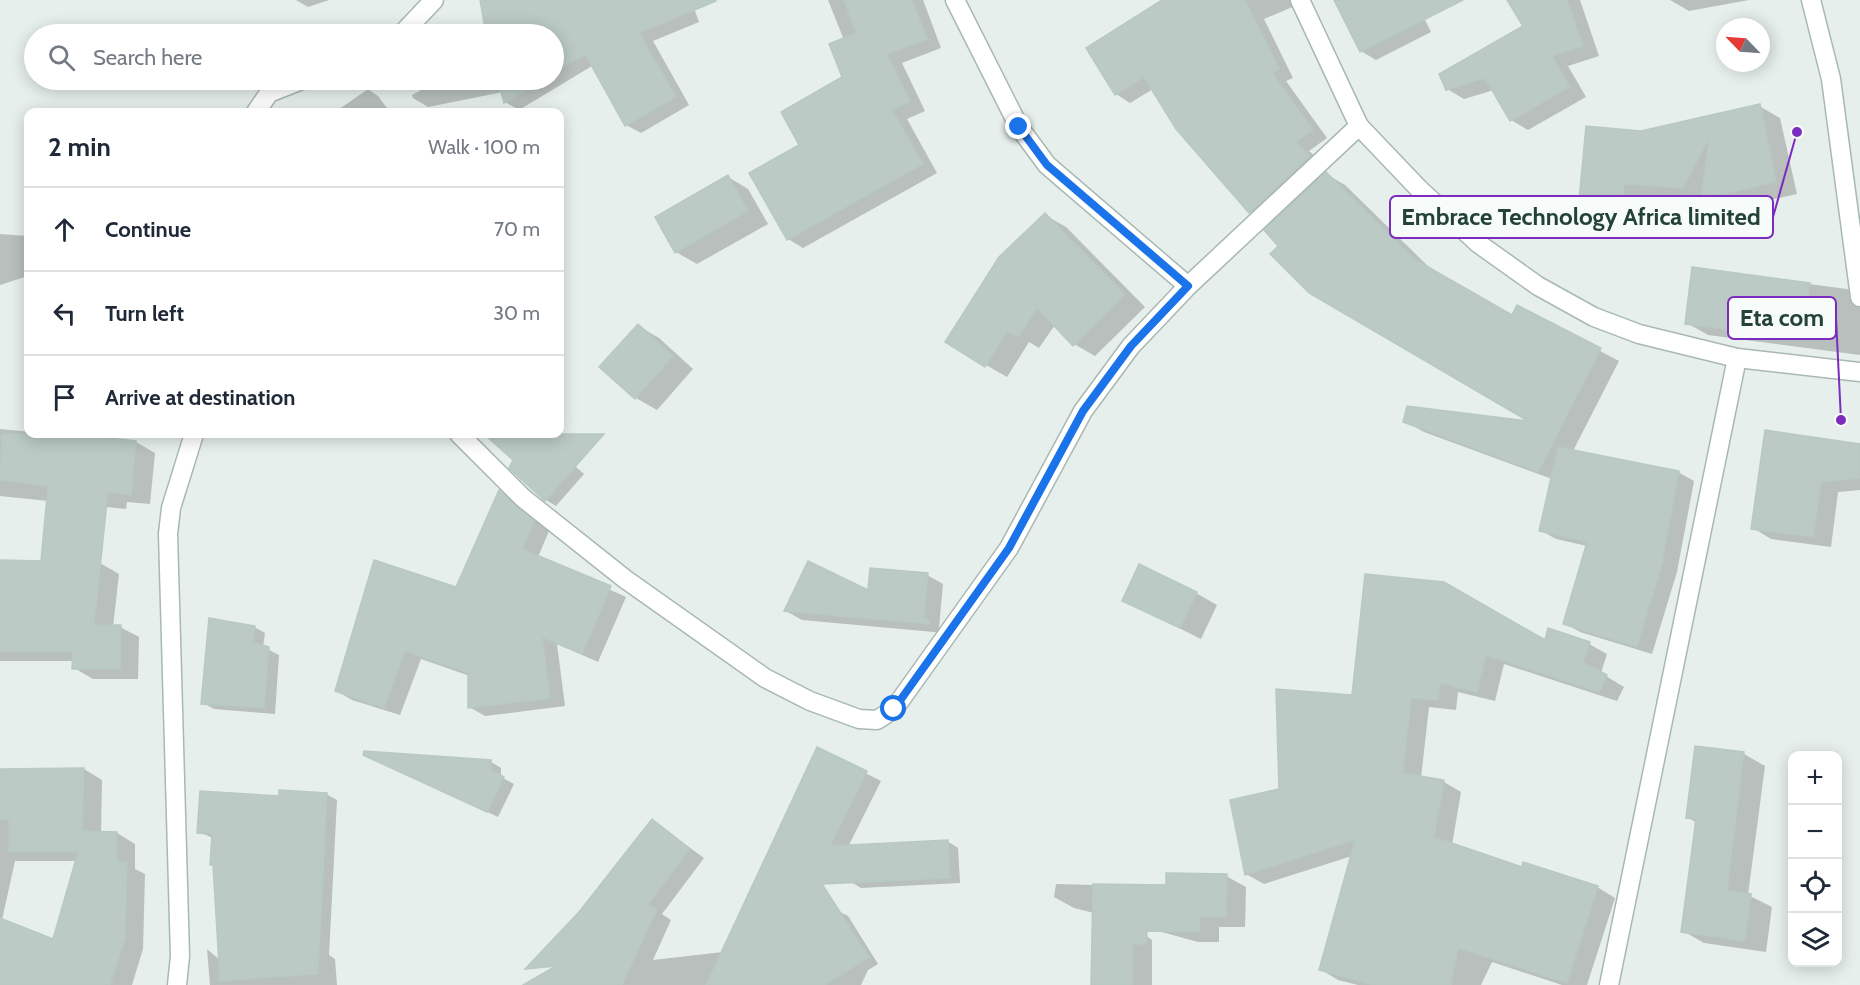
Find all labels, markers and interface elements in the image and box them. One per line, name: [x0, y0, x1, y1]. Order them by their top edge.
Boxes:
north arrow: [1716, 18, 1770, 72]
search box: [24, 24, 564, 90]
icon: search: [45, 41, 78, 74]
text: Search here: [93, 44, 202, 71]
route end: [1005, 113, 1031, 139]
text: 2 min: [48, 131, 111, 163]
text: Walk · 100 m: [428, 135, 540, 159]
callout: Embrace Technology Africa limited: [1390, 196, 1773, 238]
text: Embrace Technology Africa limited: [1401, 202, 1761, 231]
icon: ahead: [48, 213, 81, 246]
text: Continue: [105, 216, 191, 243]
text: 70 m: [494, 217, 540, 241]
icon: left: [48, 297, 81, 330]
callout: Eta com: [1728, 297, 1836, 339]
text: Turn left: [105, 300, 184, 327]
text: 30 m: [493, 301, 540, 325]
text: Eta com: [1740, 303, 1824, 332]
icon: arrive: [48, 381, 81, 414]
text: Arrive at destination: [105, 384, 295, 411]
route start: [880, 695, 906, 721]
map controls: [1788, 751, 1842, 967]
button: +: [1788, 751, 1842, 805]
button: −: [1788, 805, 1842, 859]
button: locate: [1788, 859, 1842, 913]
button: layers: [1788, 913, 1842, 967]

